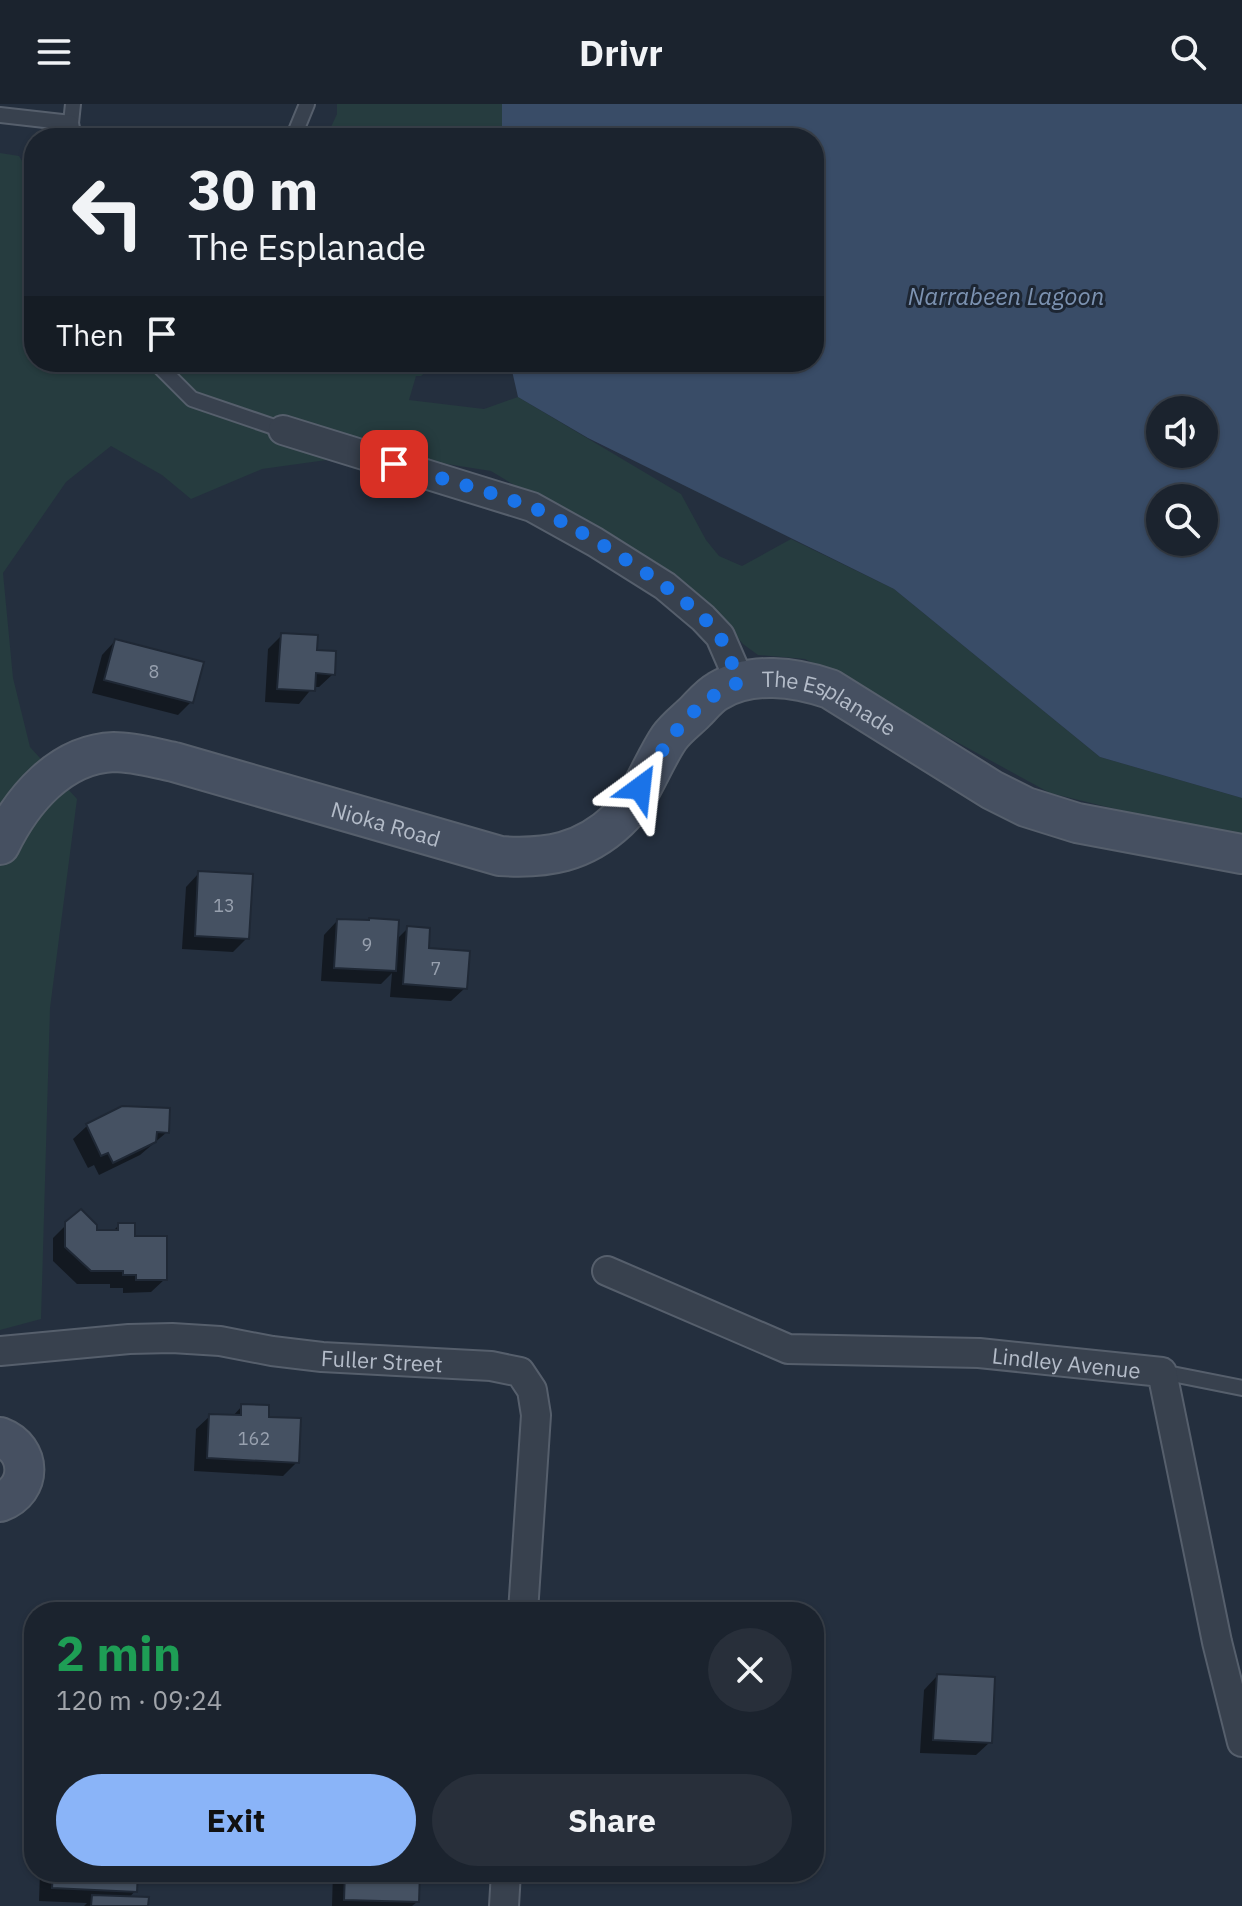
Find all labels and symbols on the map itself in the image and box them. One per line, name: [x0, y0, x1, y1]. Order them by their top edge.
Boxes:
water label: Narrabeen Lagoon: [908, 280, 1104, 312]
pin: [360, 430, 428, 498]
house number: 8: [149, 660, 159, 683]
street label: The Esplanade: [762, 663, 902, 742]
position arrow: [598, 746, 682, 830]
street label: Nioka Road: [328, 794, 444, 853]
house number: 13: [213, 894, 235, 917]
house number: 9: [362, 933, 372, 956]
house number: 7: [431, 957, 441, 980]
street label: Lindley Avenue: [991, 1340, 1142, 1384]
street label: Fuller Street: [320, 1342, 444, 1378]
house number: 162: [238, 1427, 270, 1450]

